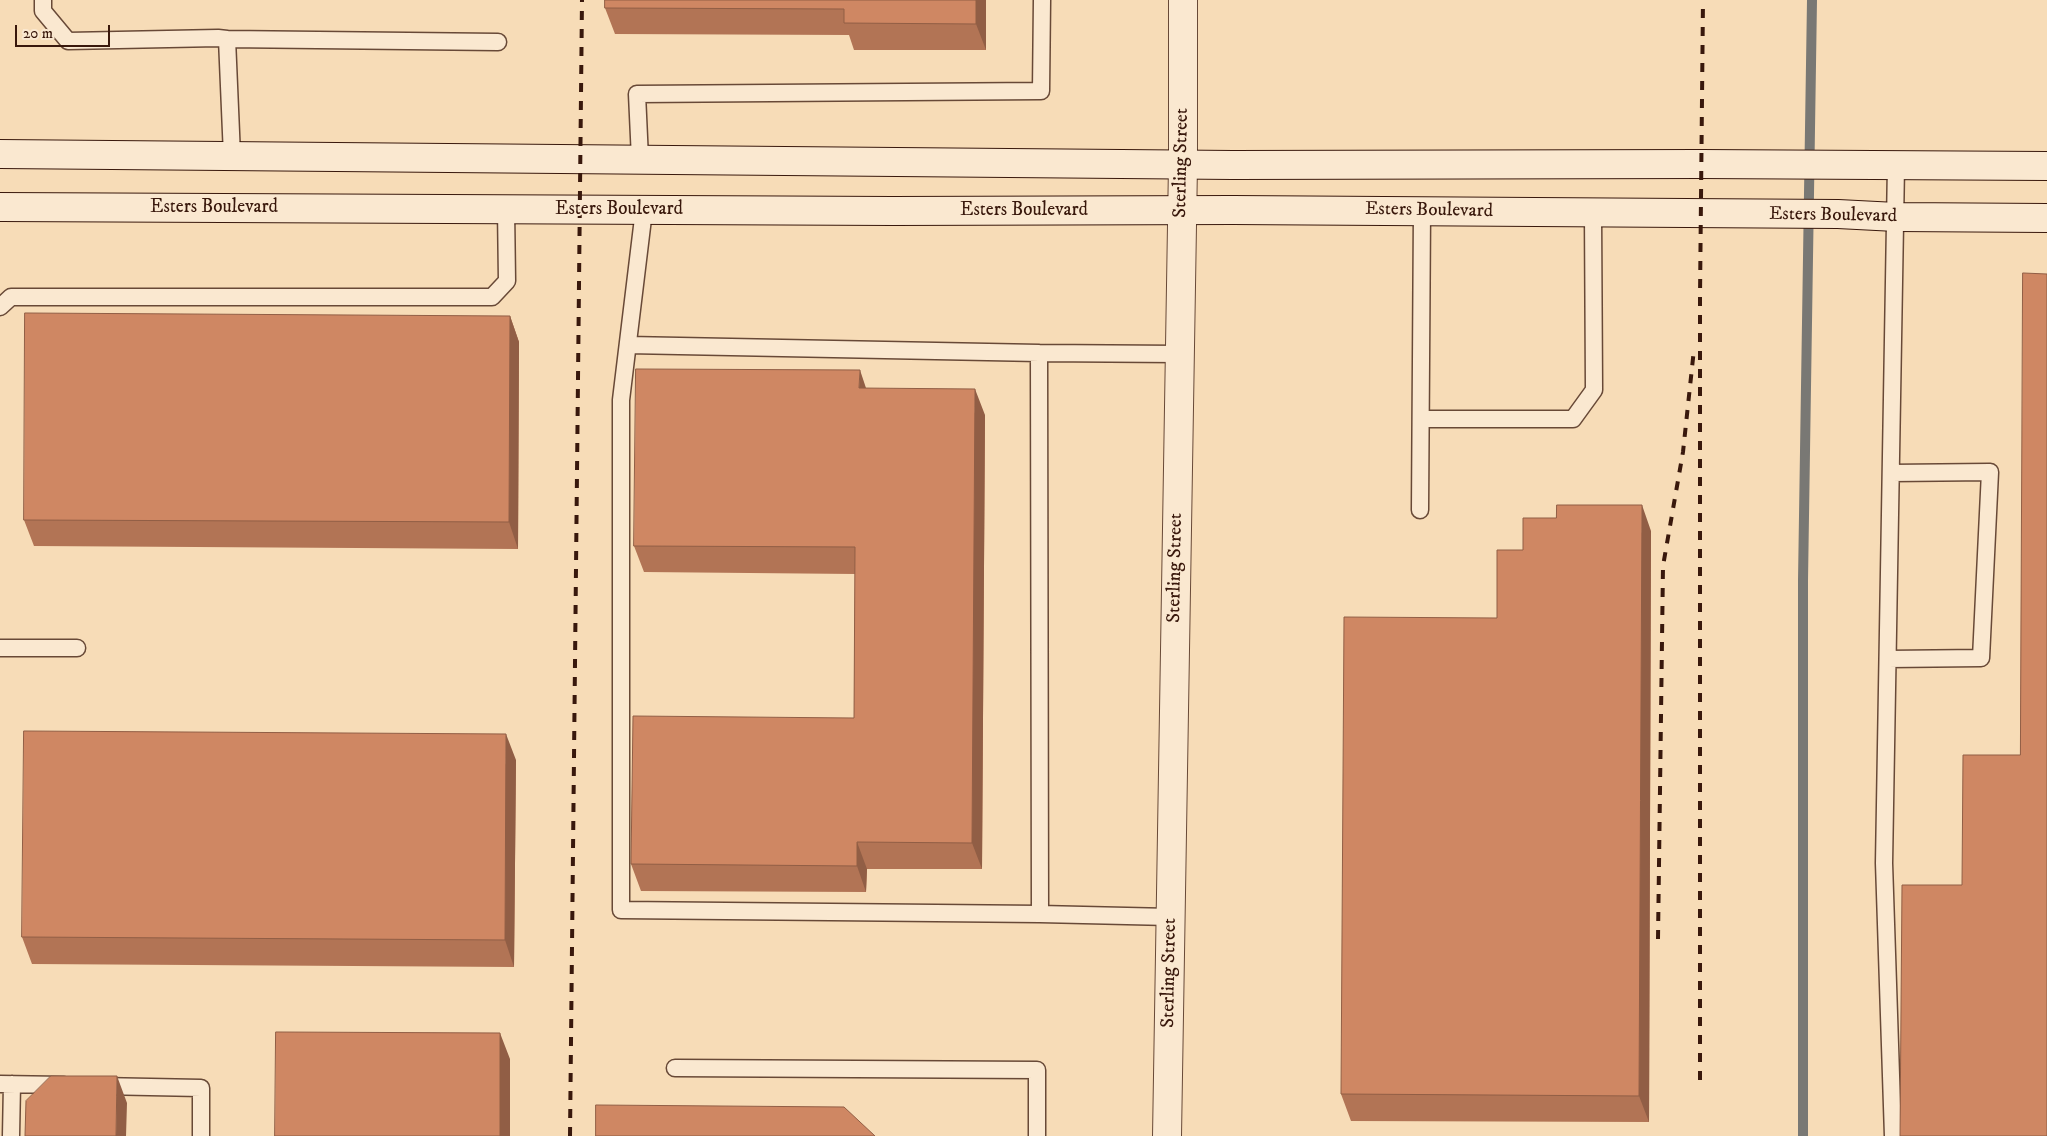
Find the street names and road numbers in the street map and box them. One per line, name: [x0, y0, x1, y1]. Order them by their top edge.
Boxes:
street label: Sterling Street: [1170, 108, 1194, 218]
street label: Esters Boulevard: [150, 197, 278, 219]
street label: Esters Boulevard: [1365, 198, 1493, 224]
street label: Esters Boulevard: [555, 199, 683, 221]
street label: Esters Boulevard: [960, 200, 1088, 222]
street label: Esters Boulevard: [1769, 203, 1897, 229]
street label: Sterling Street: [1164, 513, 1188, 623]
street label: Sterling Street: [1158, 918, 1182, 1028]

